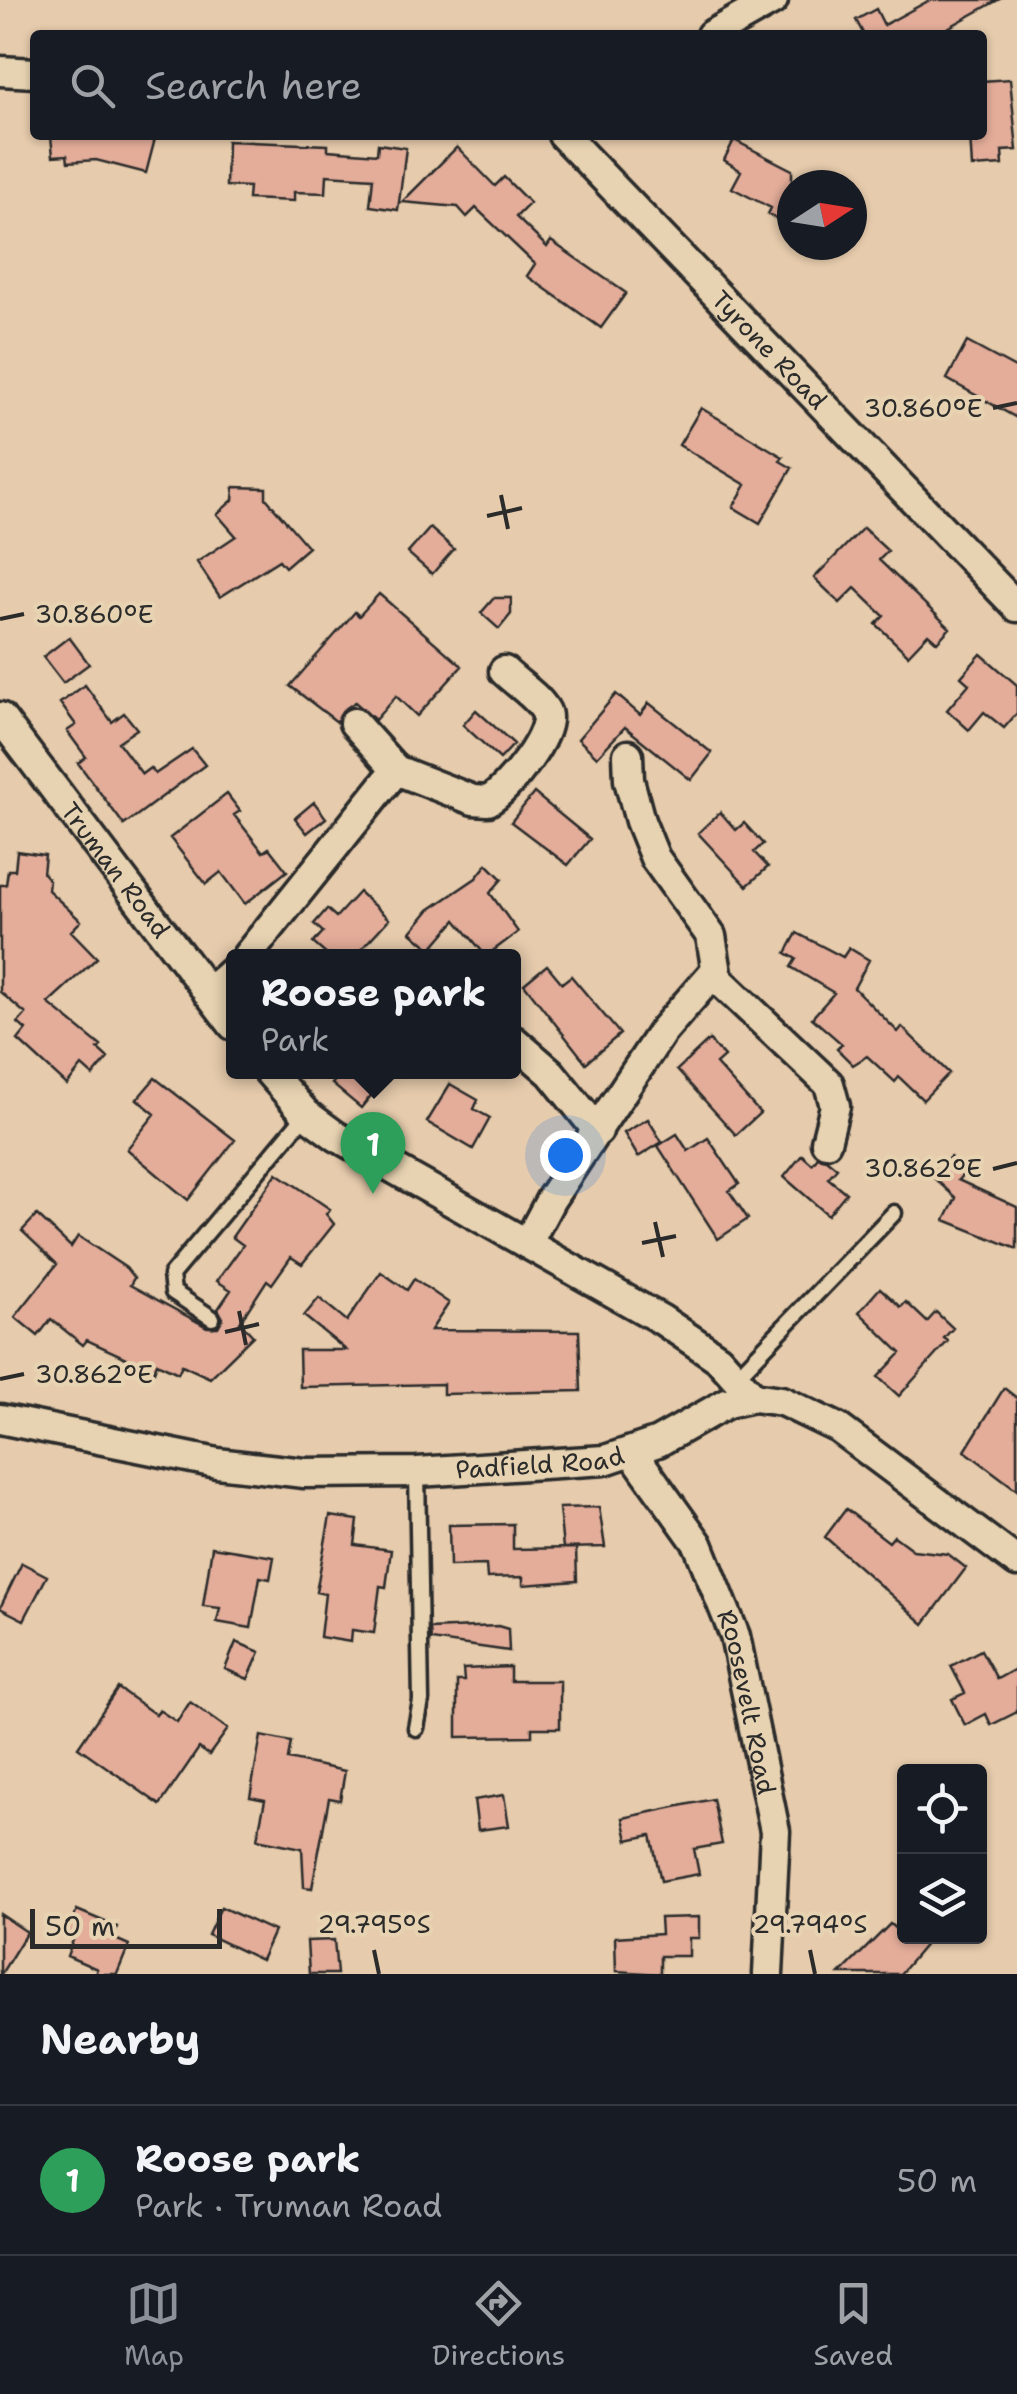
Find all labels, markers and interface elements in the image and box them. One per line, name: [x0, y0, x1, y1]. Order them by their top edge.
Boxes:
search box: [30, 30, 987, 140]
icon: search: [65, 58, 120, 113]
text: Search here: [145, 60, 362, 111]
north arrow: [777, 170, 867, 260]
street label: Tyrone Road: [704, 283, 835, 417]
text: 30.860°E: [864, 391, 982, 425]
text: 30.860°E: [35, 597, 153, 631]
street label: Truman Road: [53, 795, 178, 945]
popup: [226, 949, 521, 1079]
text: Roose park: [261, 967, 486, 1018]
text: Park: [261, 1018, 329, 1061]
pin: 1: [340, 1112, 406, 1194]
your location: [540, 1130, 591, 1181]
text: 30.862°E: [864, 1151, 982, 1185]
text: 30.862°E: [35, 1357, 153, 1391]
street label: Padfield Road: [454, 1438, 629, 1487]
street label: Roosevelt Road: [709, 1604, 784, 1798]
map controls: [897, 1764, 987, 1944]
button: locate: [897, 1764, 987, 1854]
button: layers: [897, 1854, 987, 1944]
scale bar: [30, 1904, 222, 1948]
text: 50 m: [45, 1907, 115, 1945]
text: 29.795°S: [317, 1907, 431, 1941]
text: 29.794°S: [753, 1907, 867, 1941]
text: Nearby: [40, 2011, 200, 2067]
text: Roose park: [135, 2133, 360, 2184]
text: 1: [65, 2159, 80, 2202]
text: 50 m: [897, 2159, 977, 2202]
text: Park · Truman Road: [135, 2184, 442, 2227]
tab: Map: [124, 2276, 184, 2374]
tab: Directions: [432, 2276, 565, 2374]
tab: Saved: [813, 2276, 893, 2374]

